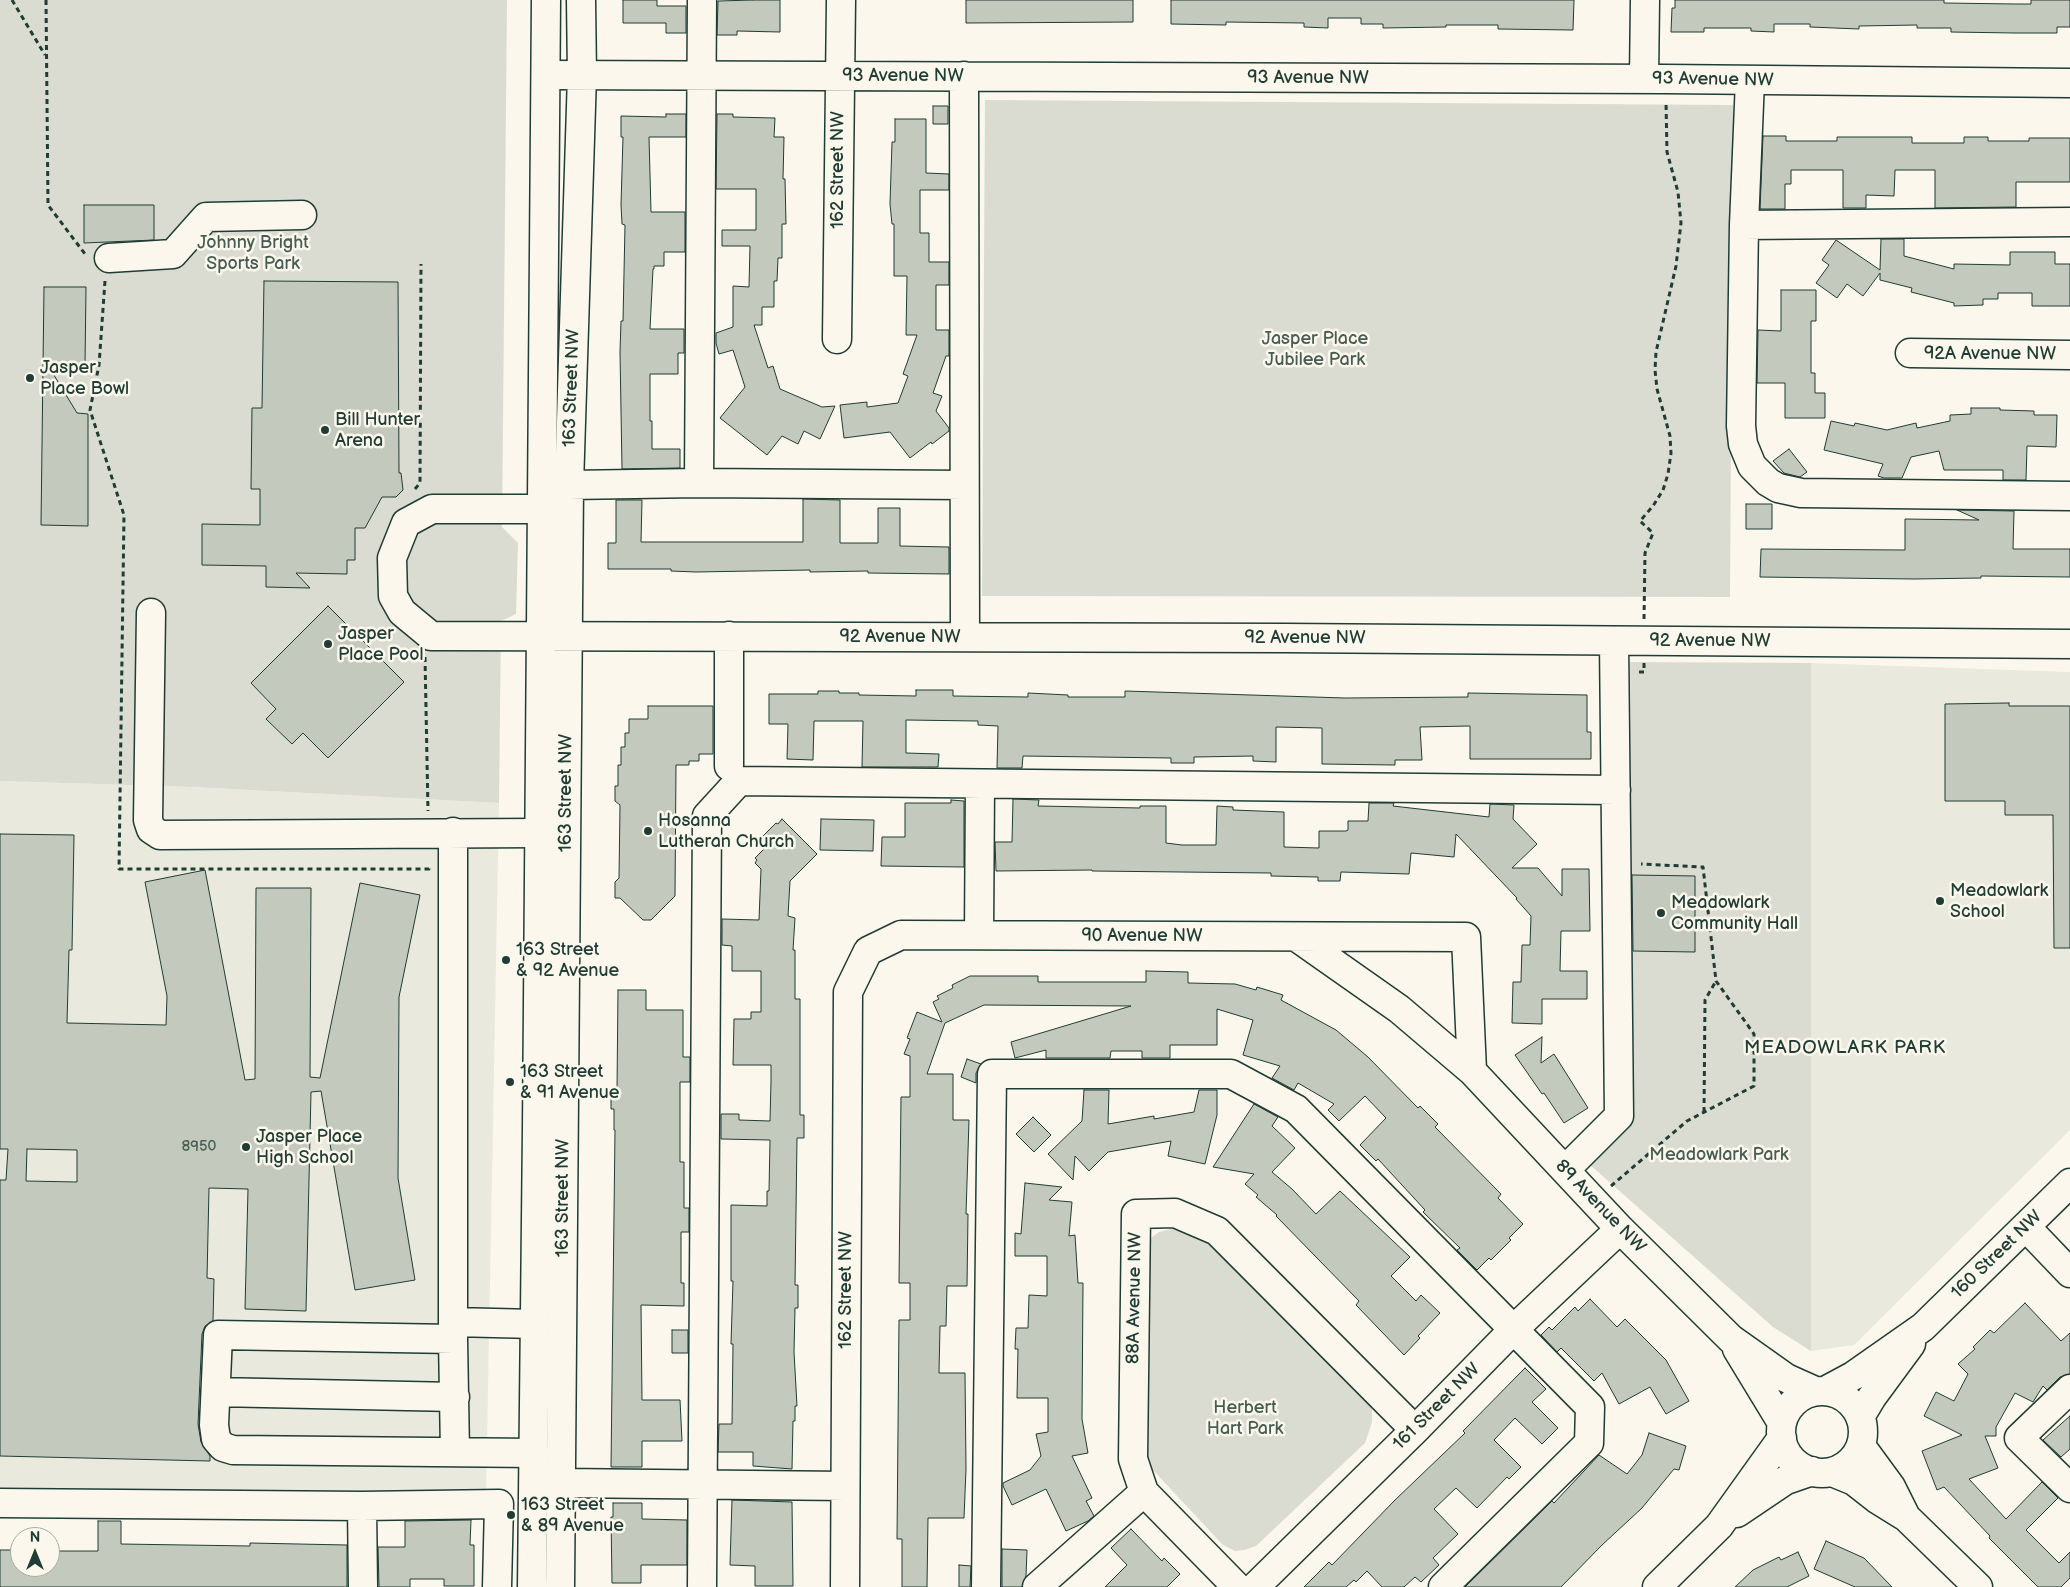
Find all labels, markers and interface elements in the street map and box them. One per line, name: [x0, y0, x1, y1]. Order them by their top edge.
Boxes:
street label: 93 Avenue NW: [842, 65, 964, 87]
street label: 93 Avenue NW: [1247, 67, 1369, 89]
street label: 93 Avenue NW: [1652, 68, 1774, 92]
street label: 162 Street NW: [827, 111, 849, 229]
park label: Johnny Bright Sports Park: [197, 232, 309, 274]
park label: Jasper Place Jubilee Park: [1262, 328, 1368, 370]
street label: 163 Street NW: [559, 329, 585, 447]
street label: 92A Avenue NW: [1924, 343, 2056, 365]
place label: Jasper Place Bowl: [40, 357, 129, 399]
marker: Jasper Place Bowl: [24, 372, 36, 384]
place label: Bill Hunter Arena: [335, 409, 420, 452]
marker: Bill Hunter Arena: [319, 424, 331, 436]
place label: Jasper Place Pool: [338, 623, 424, 666]
street label: 92 Avenue NW: [839, 626, 961, 648]
street label: 92 Avenue NW: [1244, 627, 1366, 649]
street label: 92 Avenue NW: [1649, 630, 1771, 652]
marker: Jasper Place Pool: [322, 638, 334, 650]
street label: 163 Street NW: [555, 734, 577, 852]
place label: Hosanna Lutheran Church: [658, 810, 794, 852]
marker: Hosanna Lutheran Church: [642, 825, 654, 837]
place label: Meadowlark School: [1950, 880, 2048, 922]
place label: Meadowlark Community Hall: [1671, 892, 1798, 934]
marker: Meadowlark School: [1934, 895, 1946, 907]
marker: Meadowlark Community Hall: [1655, 907, 1667, 919]
street label: 90 Avenue NW: [1081, 925, 1203, 947]
place label: 163 Street & 92 Avenue: [516, 939, 619, 982]
marker: 163 Street & 92 Avenue: [500, 954, 512, 966]
district label: MEADOWLARK PARK: [1742, 1037, 1948, 1059]
place label: 163 Street & 91 Avenue: [520, 1061, 619, 1104]
marker: 163 Street & 91 Avenue: [504, 1076, 516, 1088]
place label: Jasper Place High School: [256, 1126, 362, 1168]
house number: 8950: [182, 1138, 216, 1156]
street label: 163 Street NW: [552, 1139, 574, 1257]
marker: Jasper Place High School: [240, 1141, 252, 1153]
park label: Meadowlark Park: [1649, 1144, 1789, 1166]
street label: 89 Avenue NW: [1550, 1156, 1650, 1258]
street label: 160 Street NW: [1947, 1206, 2047, 1304]
street label: 162 Street NW: [835, 1231, 857, 1349]
street label: 88A Avenue NW: [1123, 1232, 1147, 1364]
street label: 161 Street NW: [1389, 1359, 1485, 1455]
park label: Herbert Hart Park: [1207, 1397, 1283, 1440]
place label: 163 Street & 89 Avenue: [521, 1494, 624, 1536]
marker: 163 Street & 89 Avenue: [505, 1509, 517, 1521]
north arrow: [10, 1527, 60, 1577]
text: N: [30, 1529, 40, 1546]

